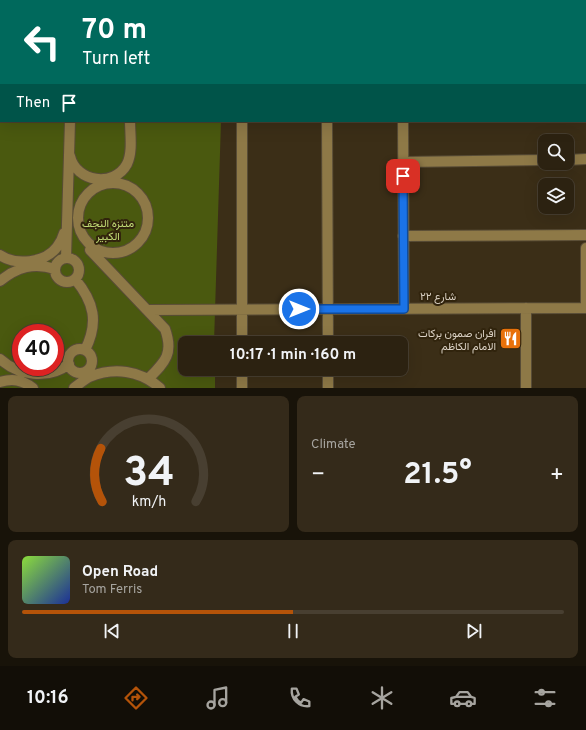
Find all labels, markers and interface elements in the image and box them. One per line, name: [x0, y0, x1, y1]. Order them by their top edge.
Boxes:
text: 70 m: [82, 13, 147, 49]
icon: left: [16, 16, 68, 68]
text: Turn left: [82, 48, 150, 71]
icon: arrive: [58, 92, 80, 114]
text: Then: [16, 94, 50, 113]
map controls: [538, 134, 574, 214]
button: search: [538, 134, 574, 170]
pin: [386, 159, 420, 193]
icon: arrive: [392, 165, 414, 187]
button: layers: [538, 178, 574, 214]
park label: متنزه النجف الكبير: [82, 217, 134, 244]
position arrow: [278, 288, 320, 330]
street label: شارع ٢٢: [420, 290, 456, 304]
speed limit sign: 40: [12, 324, 64, 376]
restaurant icon: افران صمون بركات الامام الكاظم: [498, 326, 524, 352]
place label: افران صمون بركات الامام الكاظم: [418, 327, 496, 354]
text: 10:17 · 1 min · 160 m: [230, 346, 356, 365]
text: Climate: [311, 437, 356, 453]
text: 34: [123, 448, 174, 501]
text: 21.5°: [403, 457, 472, 494]
text: −: [311, 462, 325, 489]
text: +: [550, 462, 564, 489]
text: km/h: [131, 493, 166, 511]
text: Open Road: [82, 563, 158, 582]
text: Tom Ferris: [82, 582, 142, 598]
icon: previous: [101, 620, 123, 642]
icon: pause: [282, 620, 304, 642]
icon: next: [463, 620, 485, 642]
icon: directions: [122, 684, 150, 712]
icon: music: [204, 684, 232, 712]
icon: phone: [286, 684, 314, 712]
icon: climate: [368, 684, 396, 712]
icon: car: [449, 684, 477, 712]
icon: filters: [531, 684, 559, 712]
text: 10:16: [27, 687, 69, 710]

